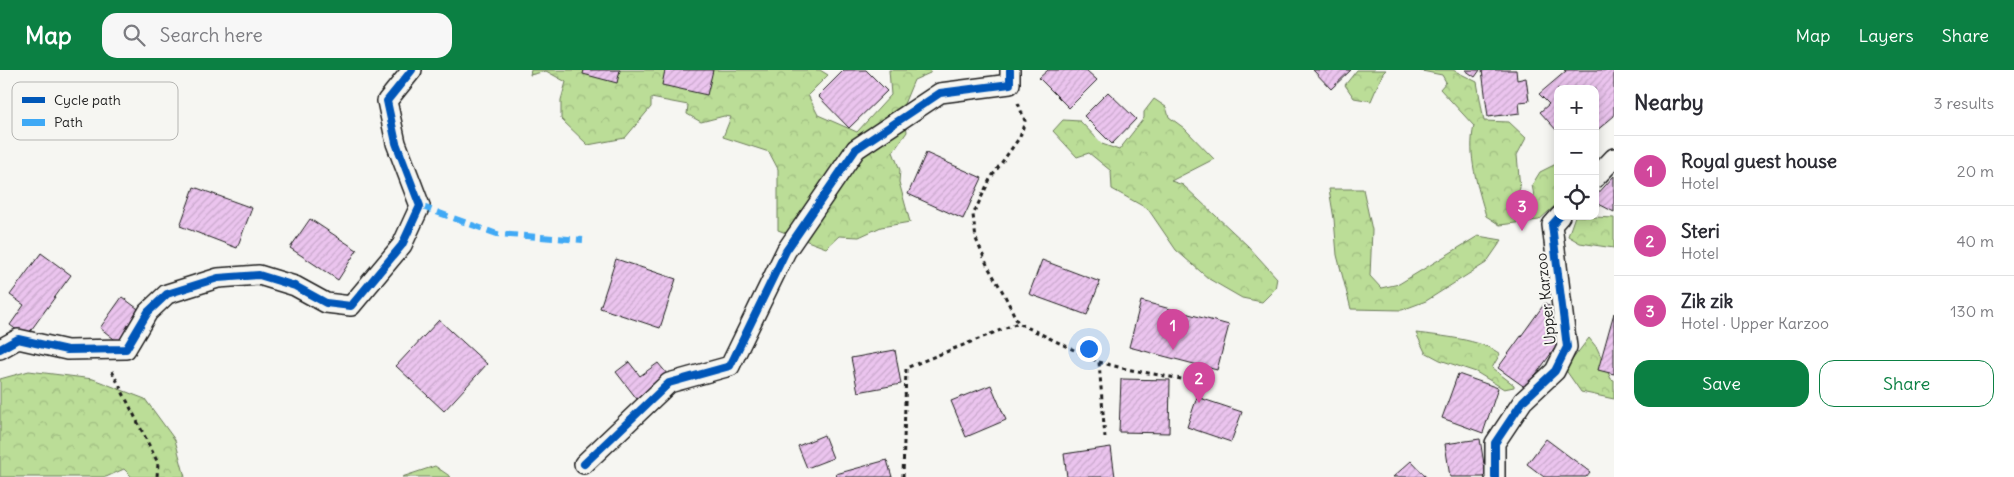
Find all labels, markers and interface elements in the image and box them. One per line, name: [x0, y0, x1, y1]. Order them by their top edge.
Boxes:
search box: [102, 13, 452, 58]
text: Map: [25, 20, 72, 50]
icon: search: [120, 21, 148, 49]
text: Search here: [160, 23, 263, 47]
text: Map: [1795, 24, 1830, 47]
text: Layers: [1858, 24, 1914, 47]
text: Share: [1942, 24, 1989, 47]
legend: [12, 82, 178, 140]
map controls: [1554, 85, 1599, 220]
button: +: [1554, 85, 1599, 130]
text: Nearby: [1634, 89, 1704, 116]
text: Cycle path: [54, 91, 121, 109]
text: 3 results: [1934, 93, 1994, 113]
text: Path: [54, 113, 83, 131]
button: −: [1554, 130, 1599, 175]
text: Royal guest house: [1681, 149, 1837, 173]
text: 1: [1647, 161, 1653, 181]
text: 20 m: [1957, 161, 1994, 181]
text: Hotel: [1681, 173, 1719, 193]
button: locate: [1554, 175, 1599, 220]
pin: 3: [1506, 190, 1538, 231]
text: Steri: [1681, 219, 1720, 243]
text: 2: [1646, 231, 1654, 251]
text: 40 m: [1956, 231, 1994, 251]
text: Hotel: [1681, 243, 1719, 263]
street label: Upper Karzoo: [1531, 252, 1560, 346]
text: Zik zik: [1681, 289, 1733, 313]
text: 3: [1645, 301, 1655, 321]
text: 130 m: [1950, 301, 1994, 321]
pin: 1: [1157, 309, 1189, 350]
text: Hotel · Upper Karzoo: [1681, 313, 1829, 333]
your location: [1076, 336, 1102, 362]
button: Save: [1634, 360, 1809, 407]
button: Share: [1819, 360, 1994, 407]
pin: 2: [1183, 362, 1215, 403]

